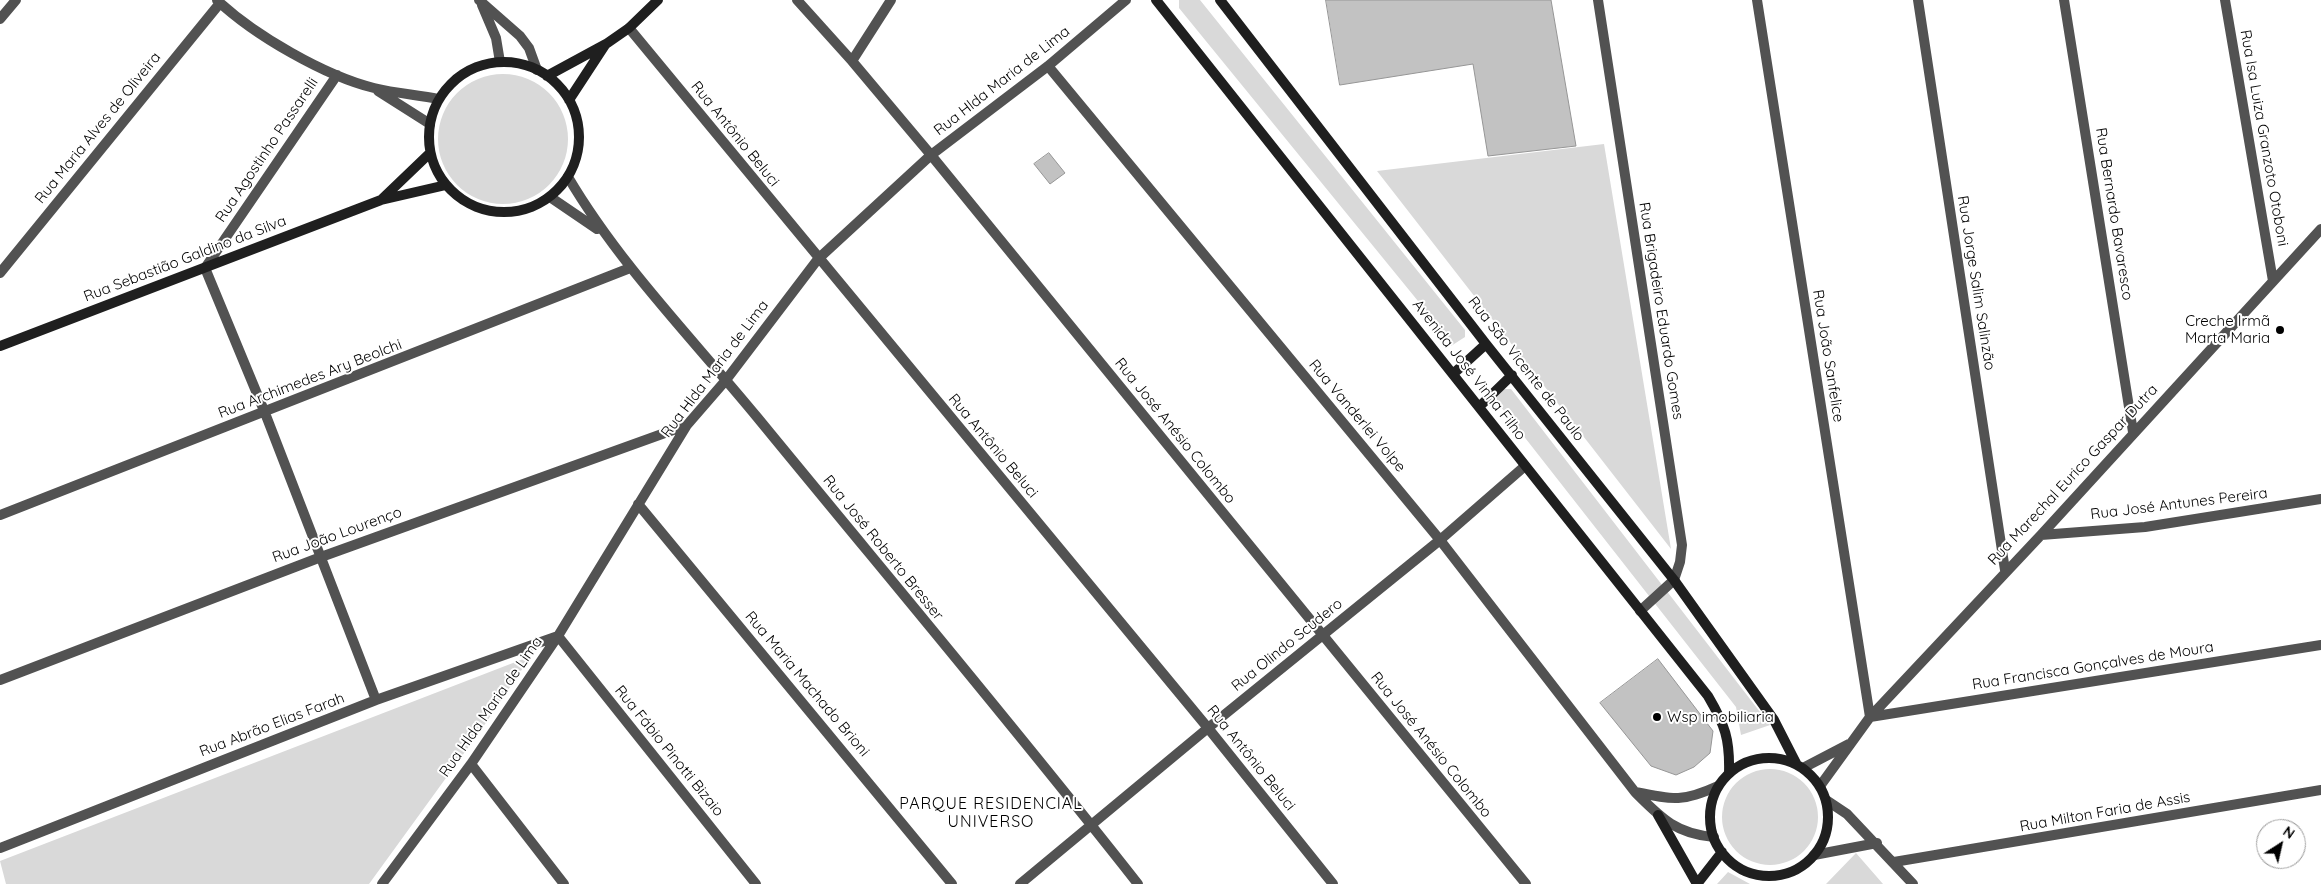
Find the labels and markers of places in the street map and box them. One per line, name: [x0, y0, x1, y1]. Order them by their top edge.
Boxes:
place label: Creche Irmã Marta Maria: [2185, 312, 2270, 347]
marker: Creche Irmã Marta Maria: [2274, 324, 2286, 336]
place label: Wsp imobiliaria: [1667, 708, 1774, 726]
marker: Wsp imobiliaria: [1651, 711, 1663, 723]

